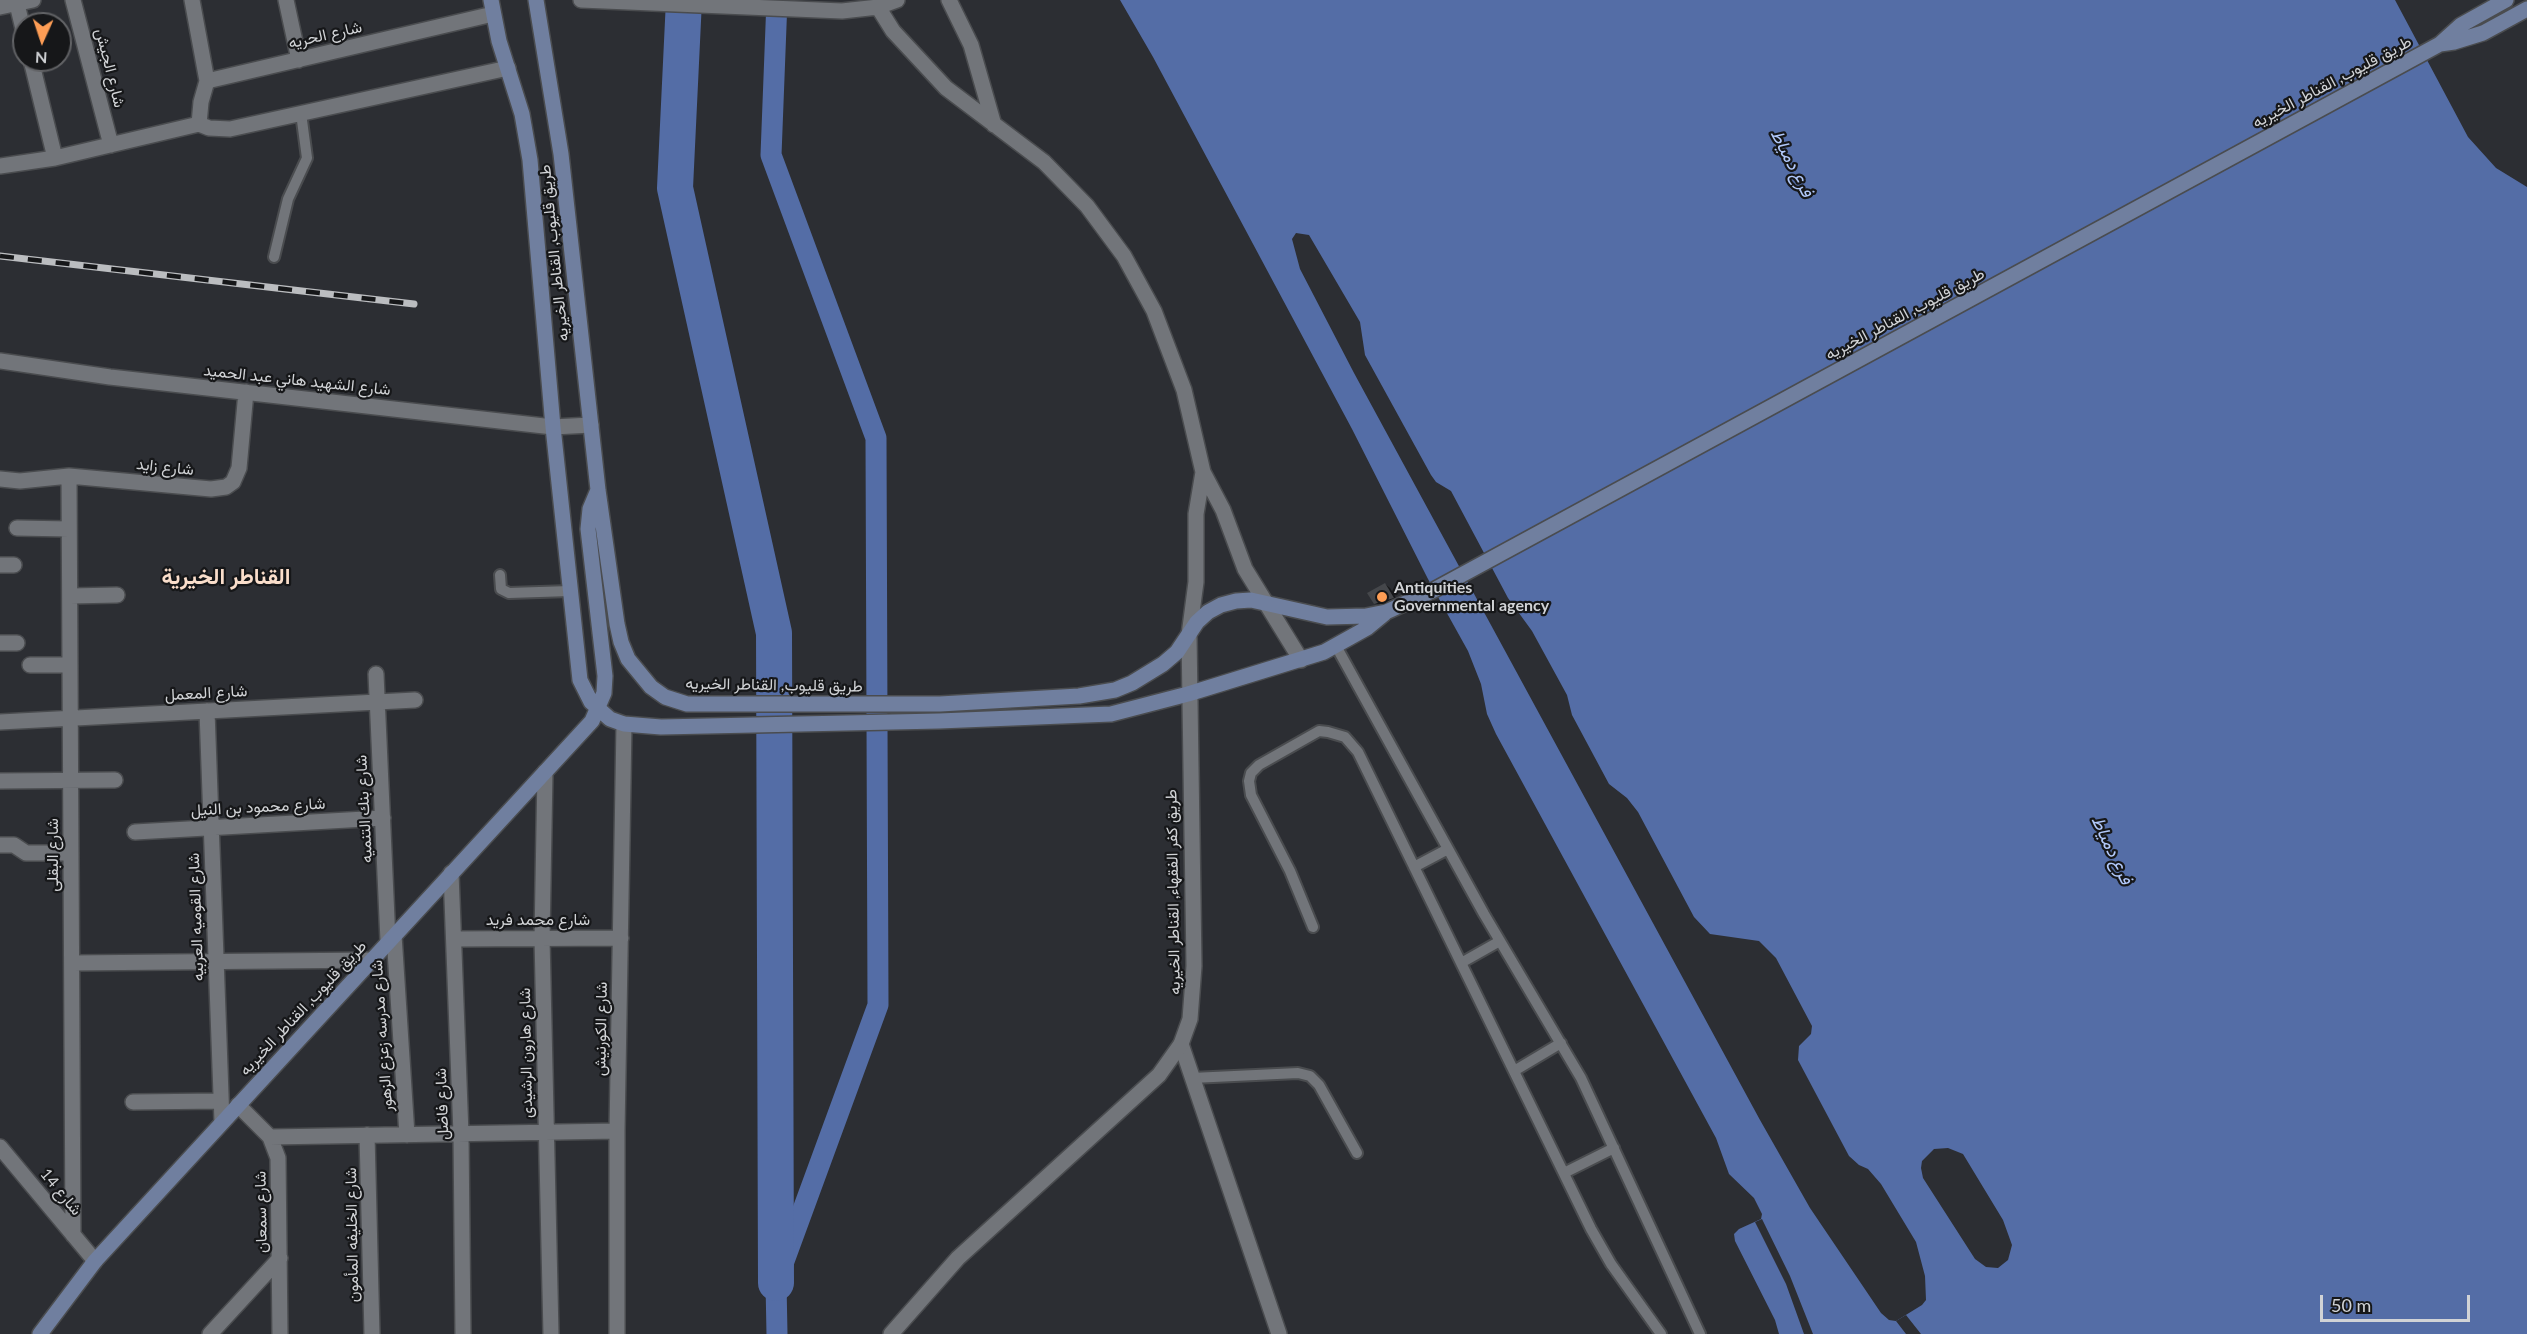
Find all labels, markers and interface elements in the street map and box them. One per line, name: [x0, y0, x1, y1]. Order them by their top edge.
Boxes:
north arrow: [12, 12, 72, 72]
street label: شارع الحريه: [286, 17, 364, 53]
street label: شارع الجيش: [91, 26, 129, 110]
street label: طريق قليوب, القناطر الخيريه: [2249, 32, 2415, 132]
text: N: [34, 49, 48, 68]
water label: فرع دمياط: [1766, 125, 1818, 201]
street label: طريق قليوب, القناطر الخيريه: [535, 164, 573, 342]
street label: طريق قليوب, القناطر الخيريه: [1822, 264, 1988, 364]
street label: شارع الشهيد هاني عبد الحميد: [202, 361, 392, 399]
street label: شارع زايد: [135, 454, 195, 480]
district label: القناطر الخيرية: [162, 564, 290, 590]
place label: Antiquities Governmental agency: [1394, 578, 1549, 616]
marker: Antiquities Governmental agency: [1375, 590, 1389, 604]
street label: طريق قليوب, القناطر الخيريه: [685, 674, 863, 696]
street label: شارع المعمل: [164, 681, 248, 705]
street label: شارع بنك التنميه: [352, 754, 376, 864]
street label: طريق كفر الفقهاء, القناطر الخيريه: [1162, 789, 1184, 995]
street label: شارع محمود بن النيل: [190, 794, 326, 820]
water label: فرع دمياط: [2087, 812, 2137, 888]
street label: شارع البقلى: [43, 818, 63, 892]
street label: شارع القوميه العربيه: [184, 852, 208, 982]
street label: شارع محمد فريد: [486, 910, 590, 930]
street label: طريق قليوب, القناطر الخيريه: [235, 937, 371, 1079]
street label: شارع مدرسه زعزع الزهور: [367, 959, 397, 1113]
street label: شارع الكورنيش: [591, 982, 611, 1076]
street label: شارع هارون الرشيدى: [515, 988, 537, 1118]
street label: شارع فاضل: [431, 1068, 453, 1140]
street label: شارع 14: [36, 1165, 86, 1219]
street label: شارع الخليفه المأمون: [341, 1167, 363, 1303]
street label: شارع سمعان: [251, 1171, 271, 1253]
scale bar: [2323, 1283, 2473, 1321]
text: 50 m: [2331, 1294, 2371, 1316]

